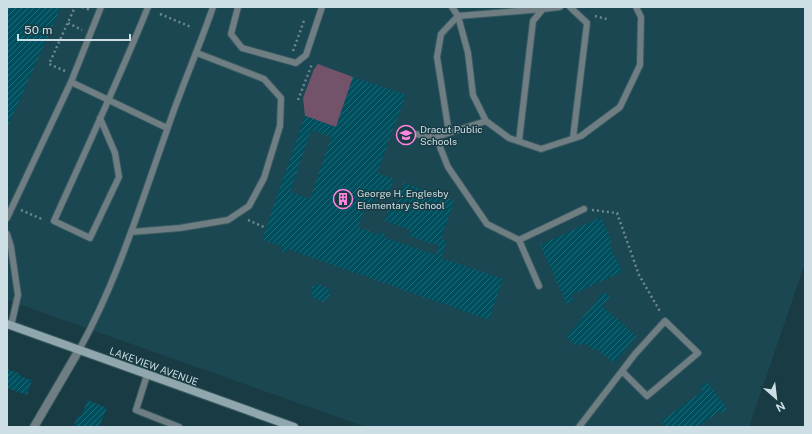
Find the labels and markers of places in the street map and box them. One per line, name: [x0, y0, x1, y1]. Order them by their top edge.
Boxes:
place label: Dracut Public Schools: [420, 123, 483, 147]
school or university icon: Dracut Public Schools: [395, 124, 417, 146]
place label: George H. Englesby Elementary School: [357, 187, 449, 211]
building icon: George H. Englesby Elementary School: [332, 188, 354, 210]

